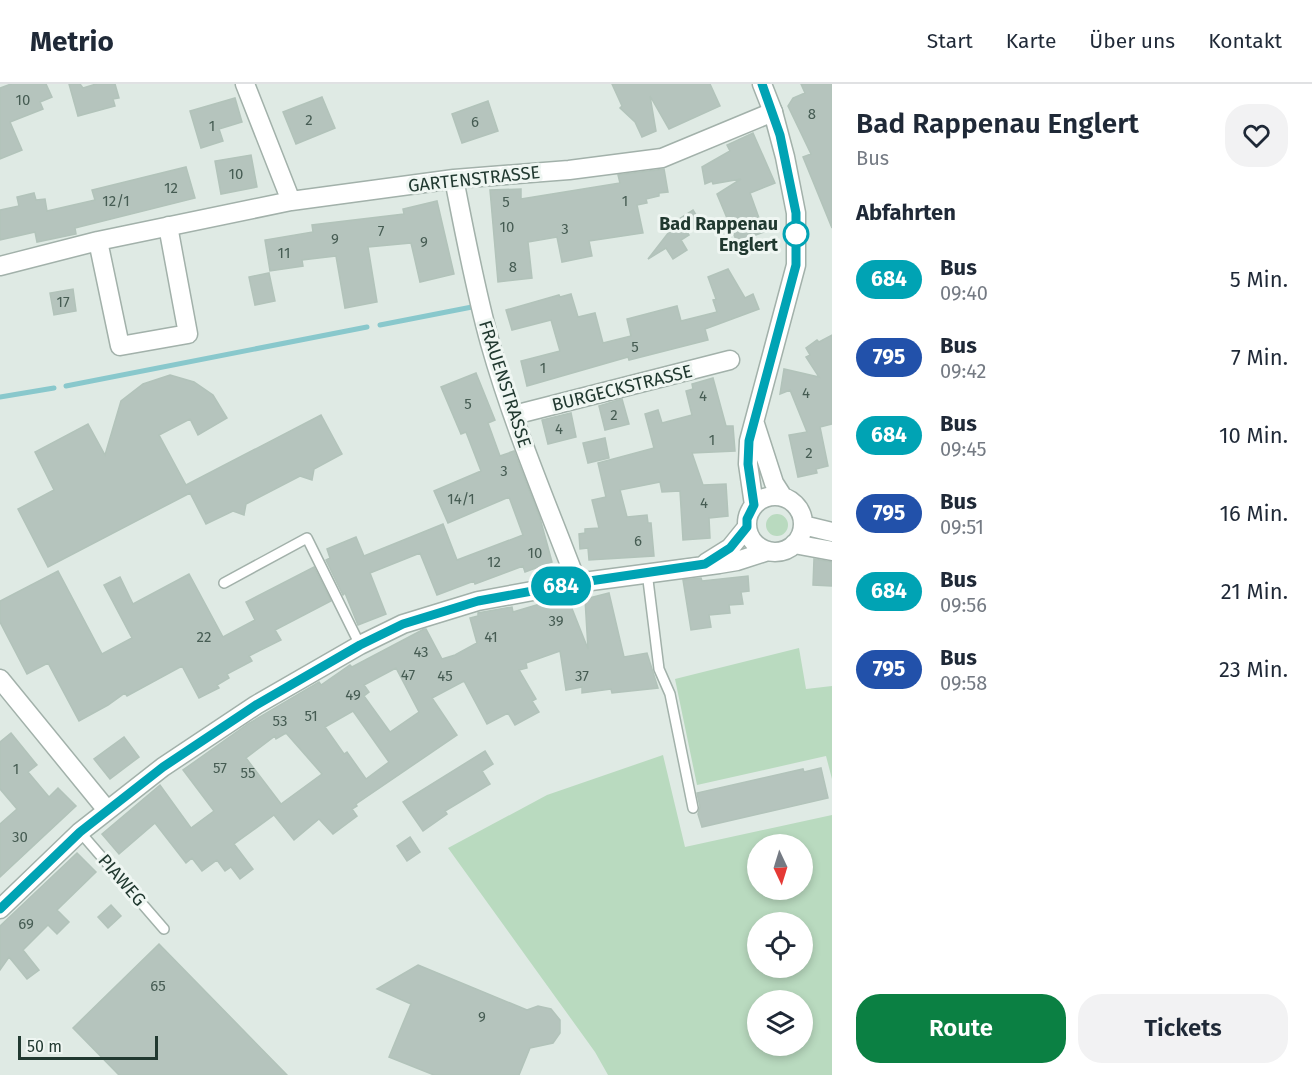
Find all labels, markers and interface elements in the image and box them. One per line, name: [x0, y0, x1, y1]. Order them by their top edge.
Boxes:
text: Metrio: [30, 25, 114, 58]
text: Start: [927, 28, 973, 54]
text: Karte: [1006, 28, 1056, 54]
text: Über uns: [1089, 28, 1175, 54]
text: Kontakt: [1208, 28, 1282, 54]
house number: 10: [16, 91, 30, 109]
button: heart: [1225, 104, 1288, 167]
house number: 8: [808, 105, 816, 123]
text: Bad Rappenau Englert: [856, 107, 1139, 140]
house number: 2: [305, 111, 313, 129]
house number: 6: [471, 113, 479, 131]
house number: 1: [209, 117, 215, 135]
text: Bus: [856, 146, 889, 170]
street label: GARTENSTRASSE: [407, 161, 541, 197]
house number: 10: [229, 165, 243, 183]
house number: 12: [164, 179, 178, 197]
house number: 12/1: [102, 192, 130, 210]
house number: 1: [622, 192, 628, 210]
house number: 5: [502, 193, 510, 211]
text: Abfahrten: [856, 199, 956, 226]
place label: Bad Rappenau Englert: [659, 213, 779, 256]
house number: 10: [500, 218, 514, 236]
house number: 3: [561, 220, 569, 238]
marker: Bad Rappenau Englert: [783, 221, 809, 247]
house number: 7: [378, 222, 385, 240]
house number: 9: [331, 230, 339, 248]
house number: 9: [420, 233, 428, 251]
house number: 11: [278, 244, 290, 262]
text: Bus: [940, 254, 977, 281]
house number: 8: [509, 258, 517, 276]
text: 684: [871, 266, 907, 292]
text: 5 Min.: [1230, 266, 1288, 293]
text: 09:40: [940, 281, 988, 305]
house number: 17: [56, 293, 70, 311]
street label: FRAUENSTRASSE: [474, 318, 536, 450]
text: Bus: [940, 332, 977, 359]
house number: 5: [631, 338, 639, 356]
text: 795: [873, 344, 905, 370]
text: 7 Min.: [1231, 344, 1288, 371]
house number: 1: [540, 359, 546, 377]
text: 09:42: [940, 359, 986, 383]
street label: BURGECKSTRASSE: [550, 360, 694, 416]
house number: 4: [802, 384, 810, 402]
house number: 4: [699, 387, 707, 405]
house number: 5: [464, 395, 472, 413]
house number: 2: [610, 406, 618, 424]
text: Bus: [940, 410, 977, 437]
house number: 4: [555, 420, 563, 438]
text: 684: [871, 422, 907, 448]
text: 10 Min.: [1219, 422, 1288, 449]
house number: 1: [709, 431, 715, 449]
text: 09:45: [940, 437, 987, 461]
house number: 2: [805, 444, 813, 462]
house number: 3: [500, 462, 508, 480]
text: Bus: [940, 488, 977, 515]
house number: 14/1: [447, 490, 475, 508]
house number: 4: [700, 494, 708, 512]
text: 795: [873, 500, 905, 526]
text: 16 Min.: [1219, 500, 1288, 527]
text: 09:51: [940, 515, 984, 539]
house number: 6: [634, 532, 642, 550]
house number: 10: [528, 544, 542, 562]
house number: 12: [487, 553, 501, 571]
line badge: 684: [526, 566, 596, 606]
text: Bus: [940, 566, 977, 593]
text: 684: [543, 573, 579, 599]
text: 684: [871, 578, 907, 604]
text: 21 Min.: [1221, 578, 1288, 605]
text: 09:56: [940, 593, 987, 617]
house number: 39: [548, 612, 564, 630]
house number: 22: [197, 628, 211, 646]
house number: 41: [484, 628, 498, 646]
house number: 43: [413, 643, 429, 661]
text: Bus: [940, 644, 977, 671]
text: 795: [873, 656, 905, 682]
text: 23 Min.: [1219, 656, 1288, 683]
house number: 47: [401, 666, 415, 684]
house number: 45: [437, 667, 453, 685]
house number: 37: [575, 667, 589, 685]
text: 09:58: [940, 671, 987, 695]
house number: 49: [345, 686, 361, 704]
house number: 51: [304, 707, 318, 725]
house number: 53: [273, 712, 287, 730]
house number: 57: [213, 759, 227, 777]
house number: 1: [13, 760, 19, 778]
house number: 55: [241, 764, 255, 782]
house number: 30: [12, 828, 28, 846]
north arrow: [747, 834, 813, 900]
map controls: [747, 834, 813, 1056]
street label: PIAWEG: [93, 849, 151, 911]
button: locate: [747, 912, 813, 978]
house number: 69: [18, 915, 34, 933]
house number: 65: [150, 977, 166, 995]
button: layers: [747, 990, 813, 1056]
button: Route: [856, 994, 1066, 1063]
button: Tickets: [1078, 994, 1288, 1063]
house number: 9: [478, 1008, 486, 1026]
scale bar: [18, 1033, 158, 1060]
text: 50 m: [27, 1037, 62, 1056]

